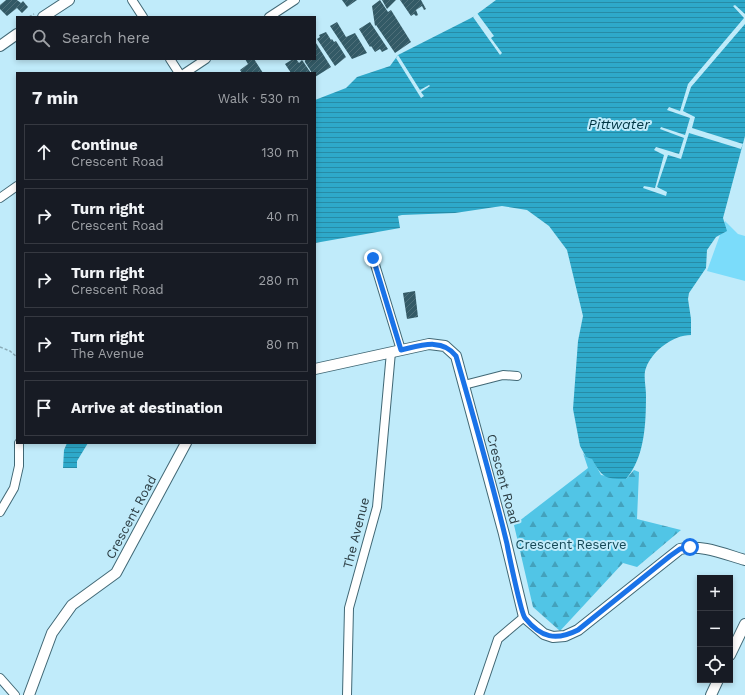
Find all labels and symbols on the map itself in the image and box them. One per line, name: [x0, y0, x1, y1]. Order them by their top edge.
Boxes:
water label: Pittwater: [588, 116, 650, 132]
route end: [364, 249, 382, 267]
street label: Crescent Road: [484, 432, 522, 526]
street label: Crescent Road: [103, 473, 159, 561]
street label: The Avenue: [340, 496, 372, 570]
park label: Crescent Reserve: [516, 537, 626, 552]
route start: [681, 538, 699, 556]

